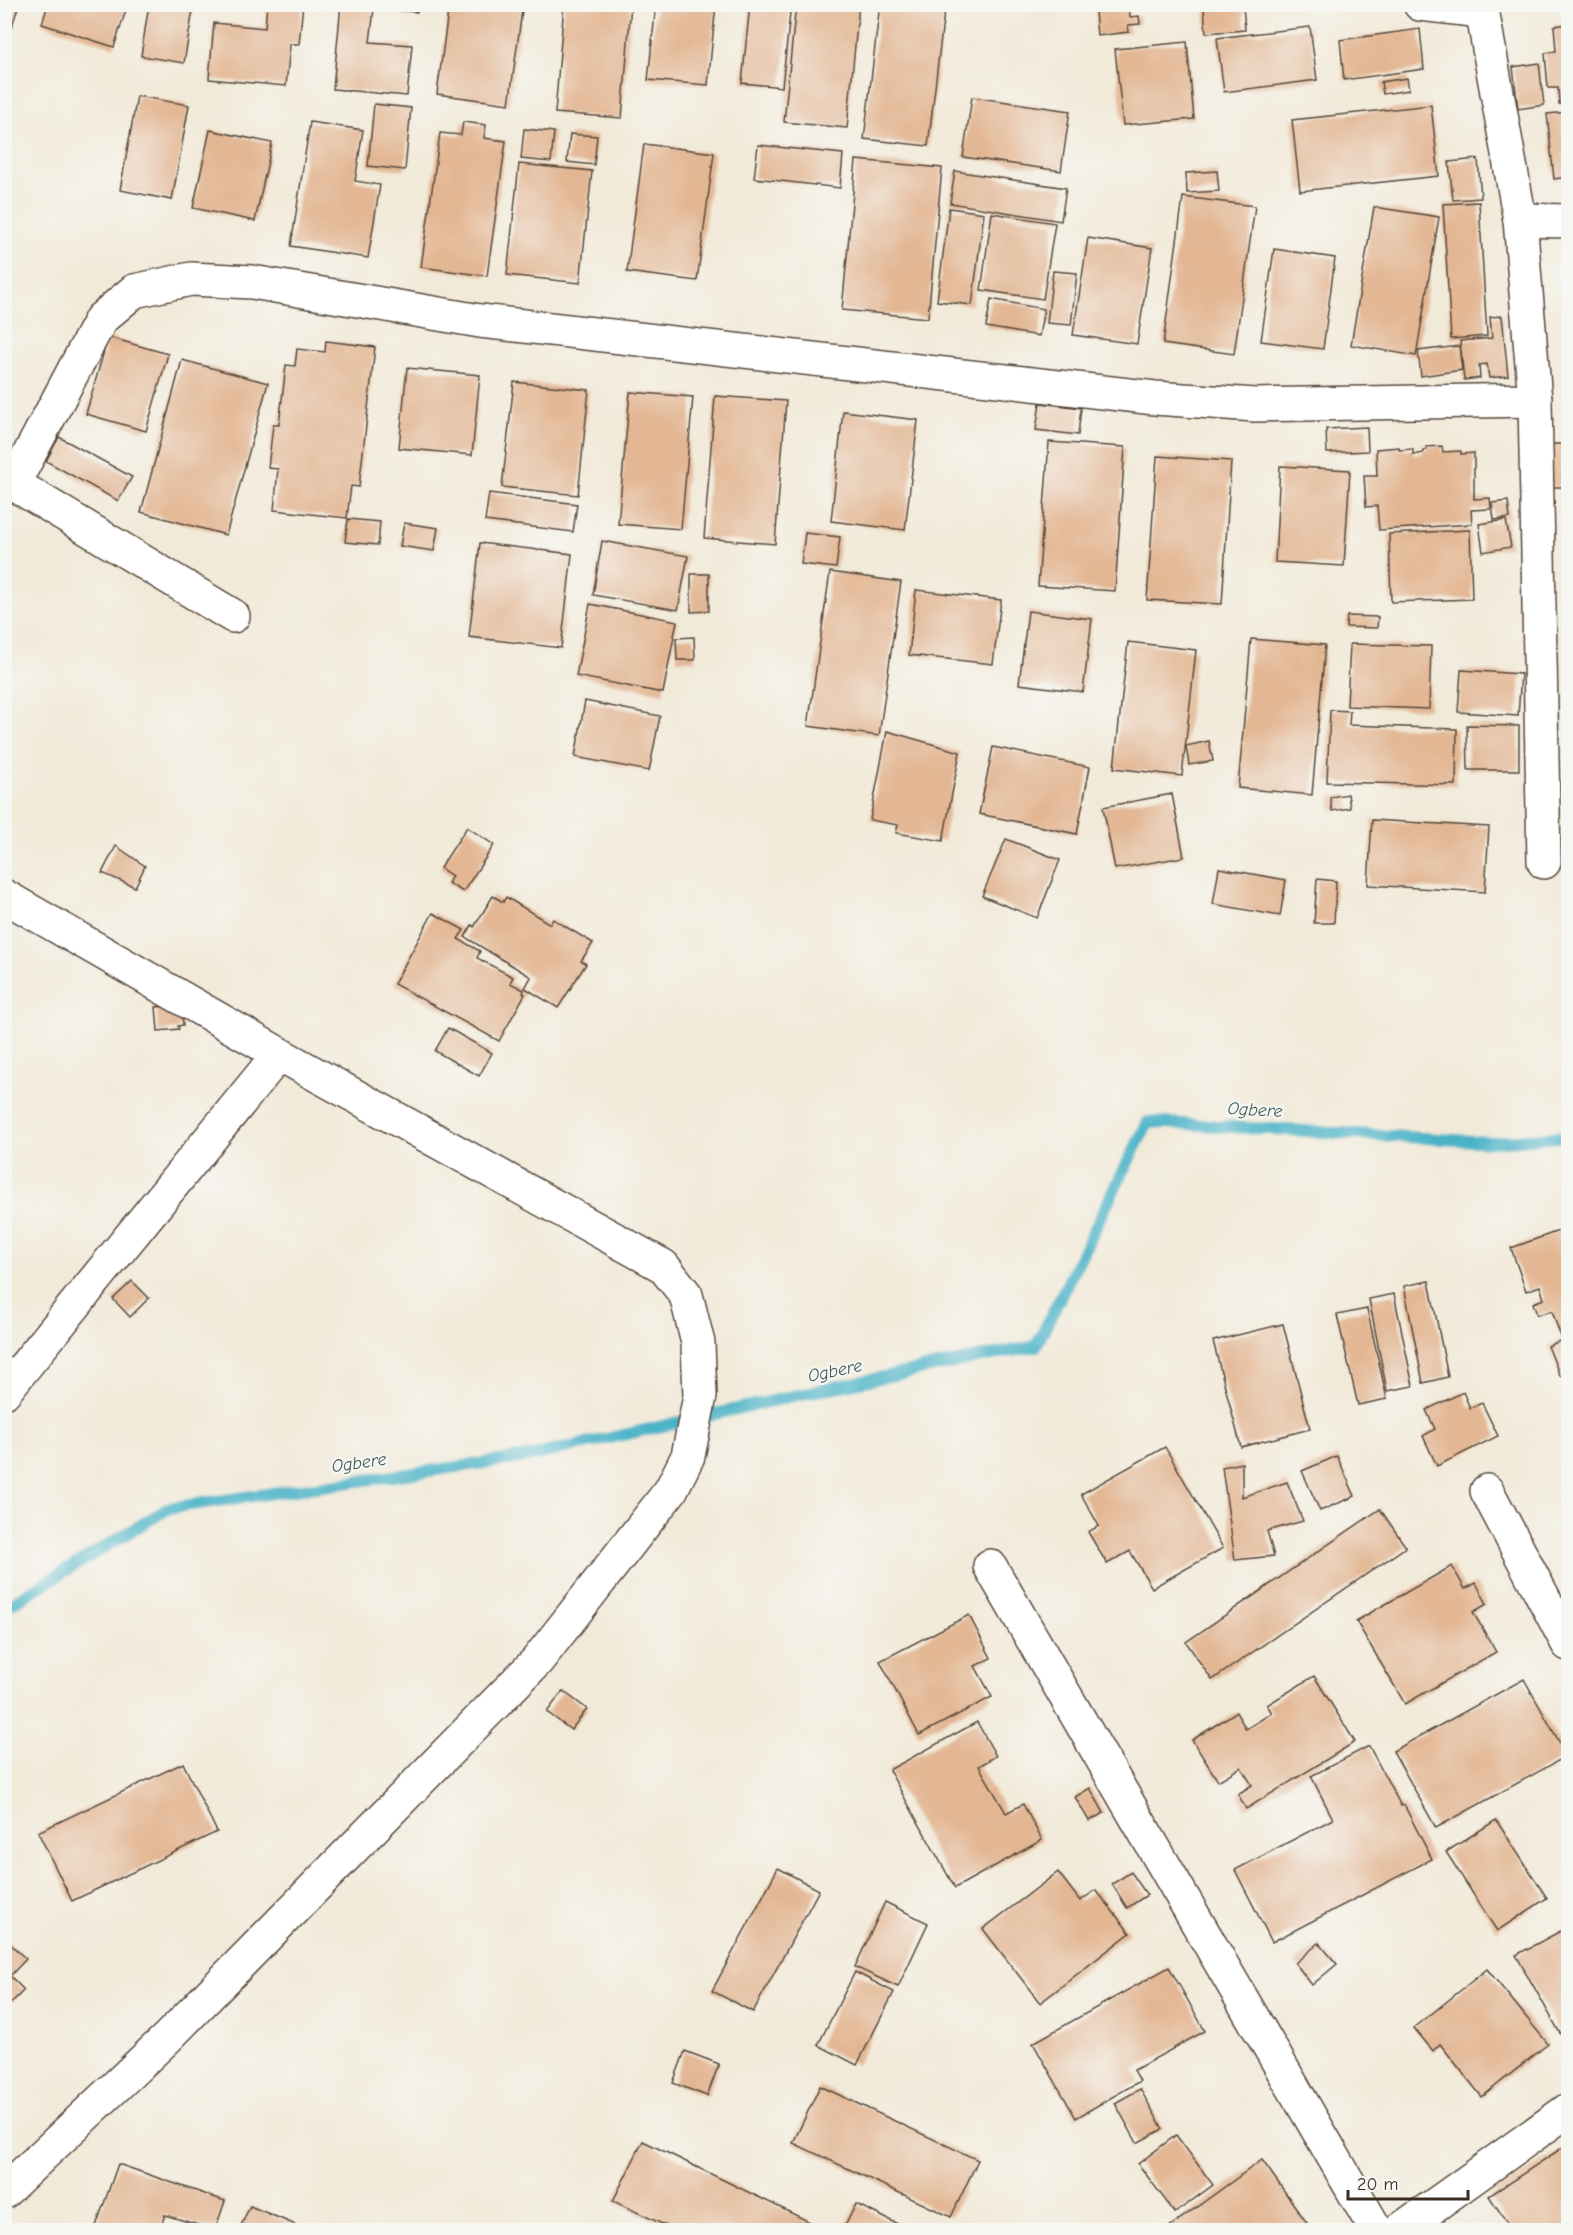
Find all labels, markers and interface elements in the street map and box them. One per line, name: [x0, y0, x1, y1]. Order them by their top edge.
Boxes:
water label: Ogbere: [1227, 1098, 1283, 1122]
water label: Ogbere: [806, 1355, 864, 1387]
water label: Ogbere: [330, 1449, 388, 1477]
scale bar: [1348, 2163, 1468, 2201]
text: 20 m: [1357, 2174, 1398, 2195]

